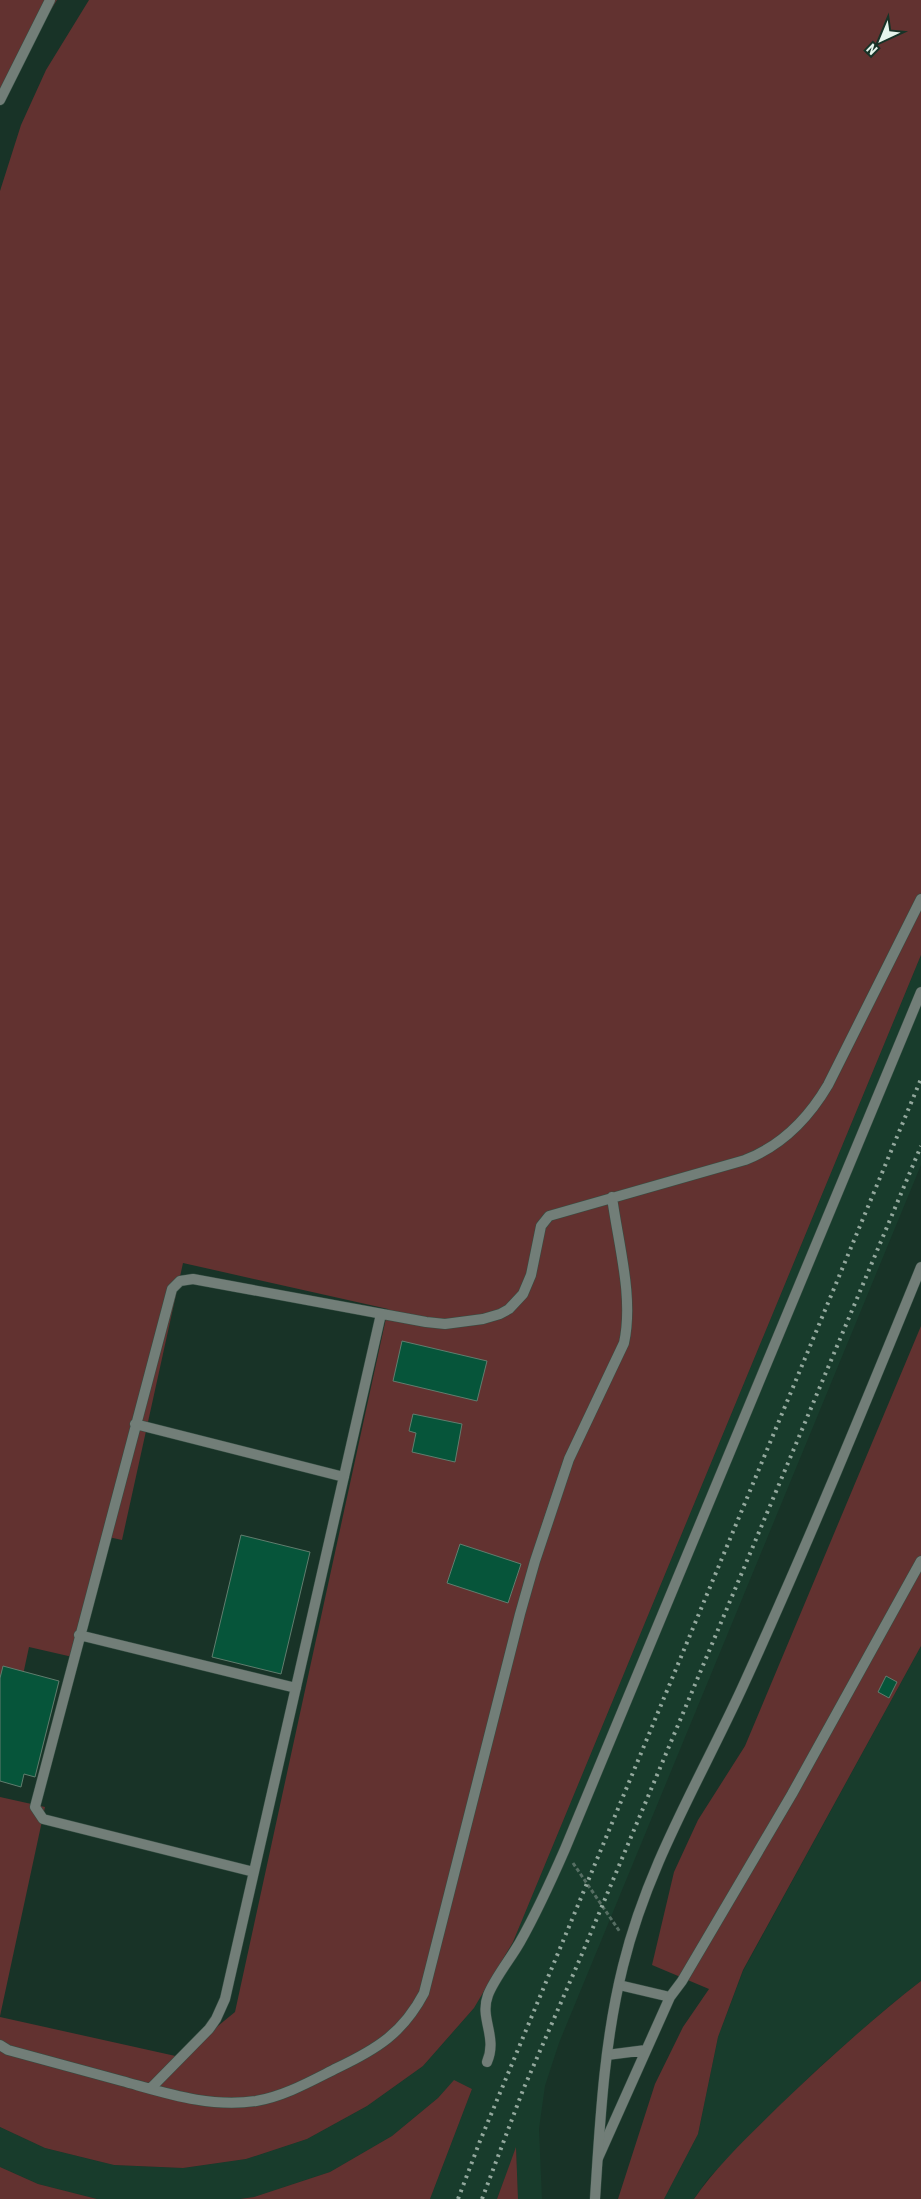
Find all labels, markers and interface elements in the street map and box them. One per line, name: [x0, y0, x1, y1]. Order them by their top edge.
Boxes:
north arrow: [856, 15, 906, 65]
text: N: [863, 41, 881, 58]

